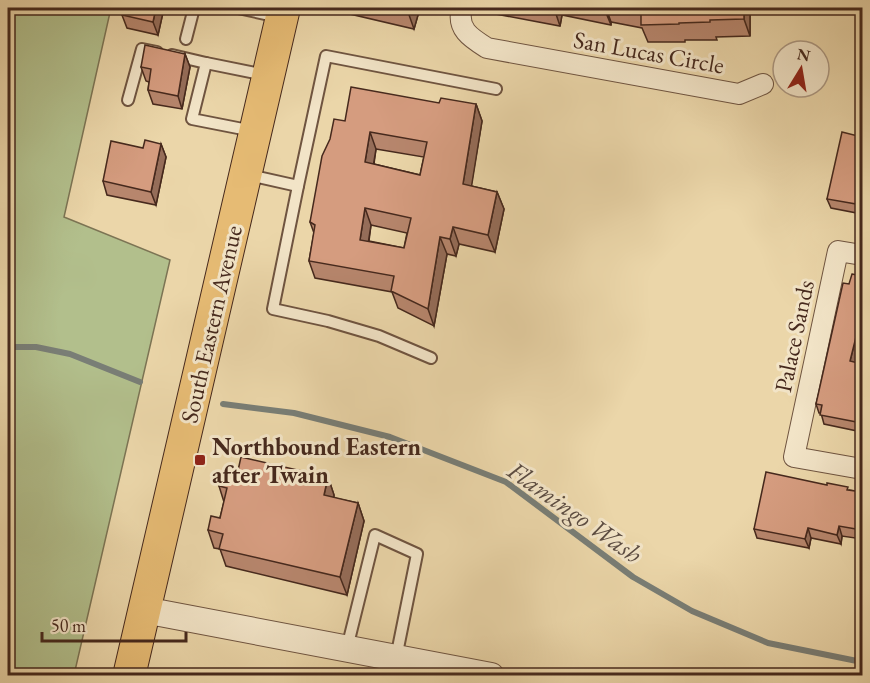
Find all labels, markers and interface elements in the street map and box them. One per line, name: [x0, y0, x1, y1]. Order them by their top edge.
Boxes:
street label: San Lucas Circle: [571, 24, 727, 80]
north arrow: [771, 39, 831, 99]
text: N: [795, 43, 812, 66]
street label: South Eastern Avenue: [173, 222, 249, 426]
street label: Palace Sands: [767, 277, 821, 395]
place label: Northbound Eastern after Twain: [212, 431, 422, 490]
marker: Northbound Eastern after Twain: [193, 453, 207, 467]
water label: Flamingo Wash: [500, 453, 649, 571]
scale bar: [42, 605, 186, 643]
text: 50 m: [51, 614, 86, 637]

